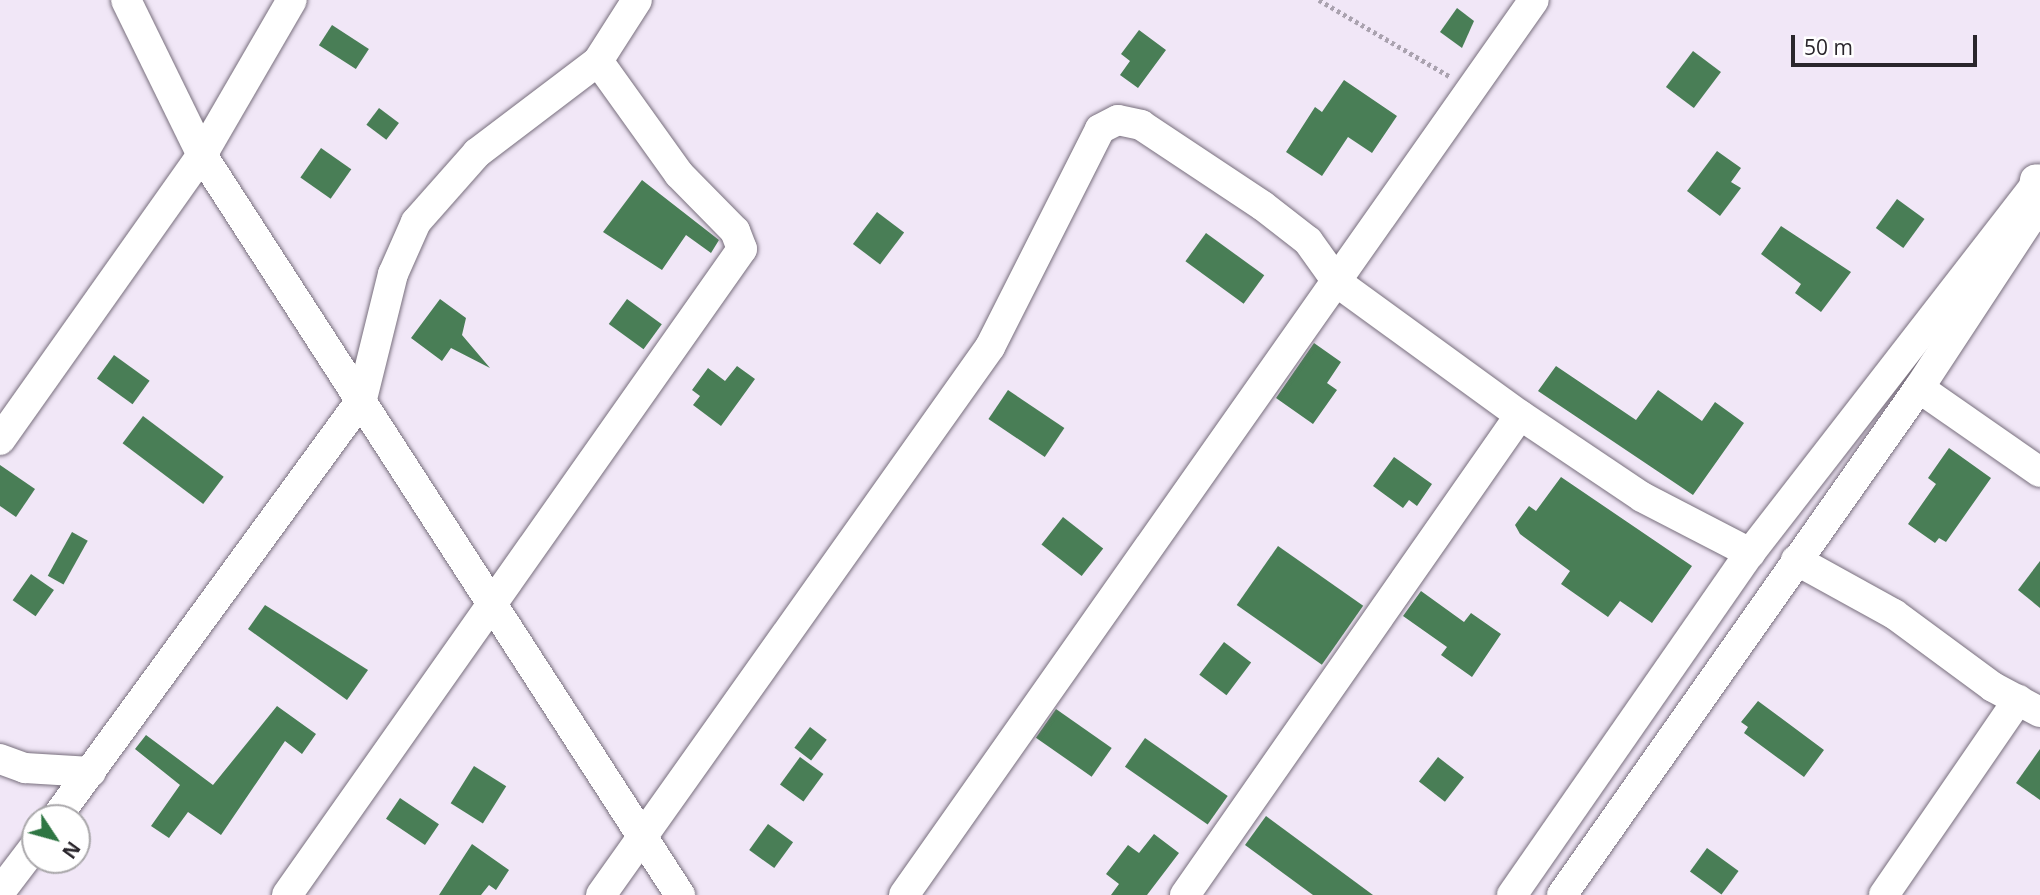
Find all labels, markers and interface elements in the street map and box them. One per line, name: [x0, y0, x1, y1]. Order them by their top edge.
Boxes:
scale bar: [1795, 21, 1980, 65]
text: 50 m: [1804, 33, 1853, 61]
north arrow: [21, 804, 91, 874]
text: N: [56, 836, 86, 864]

